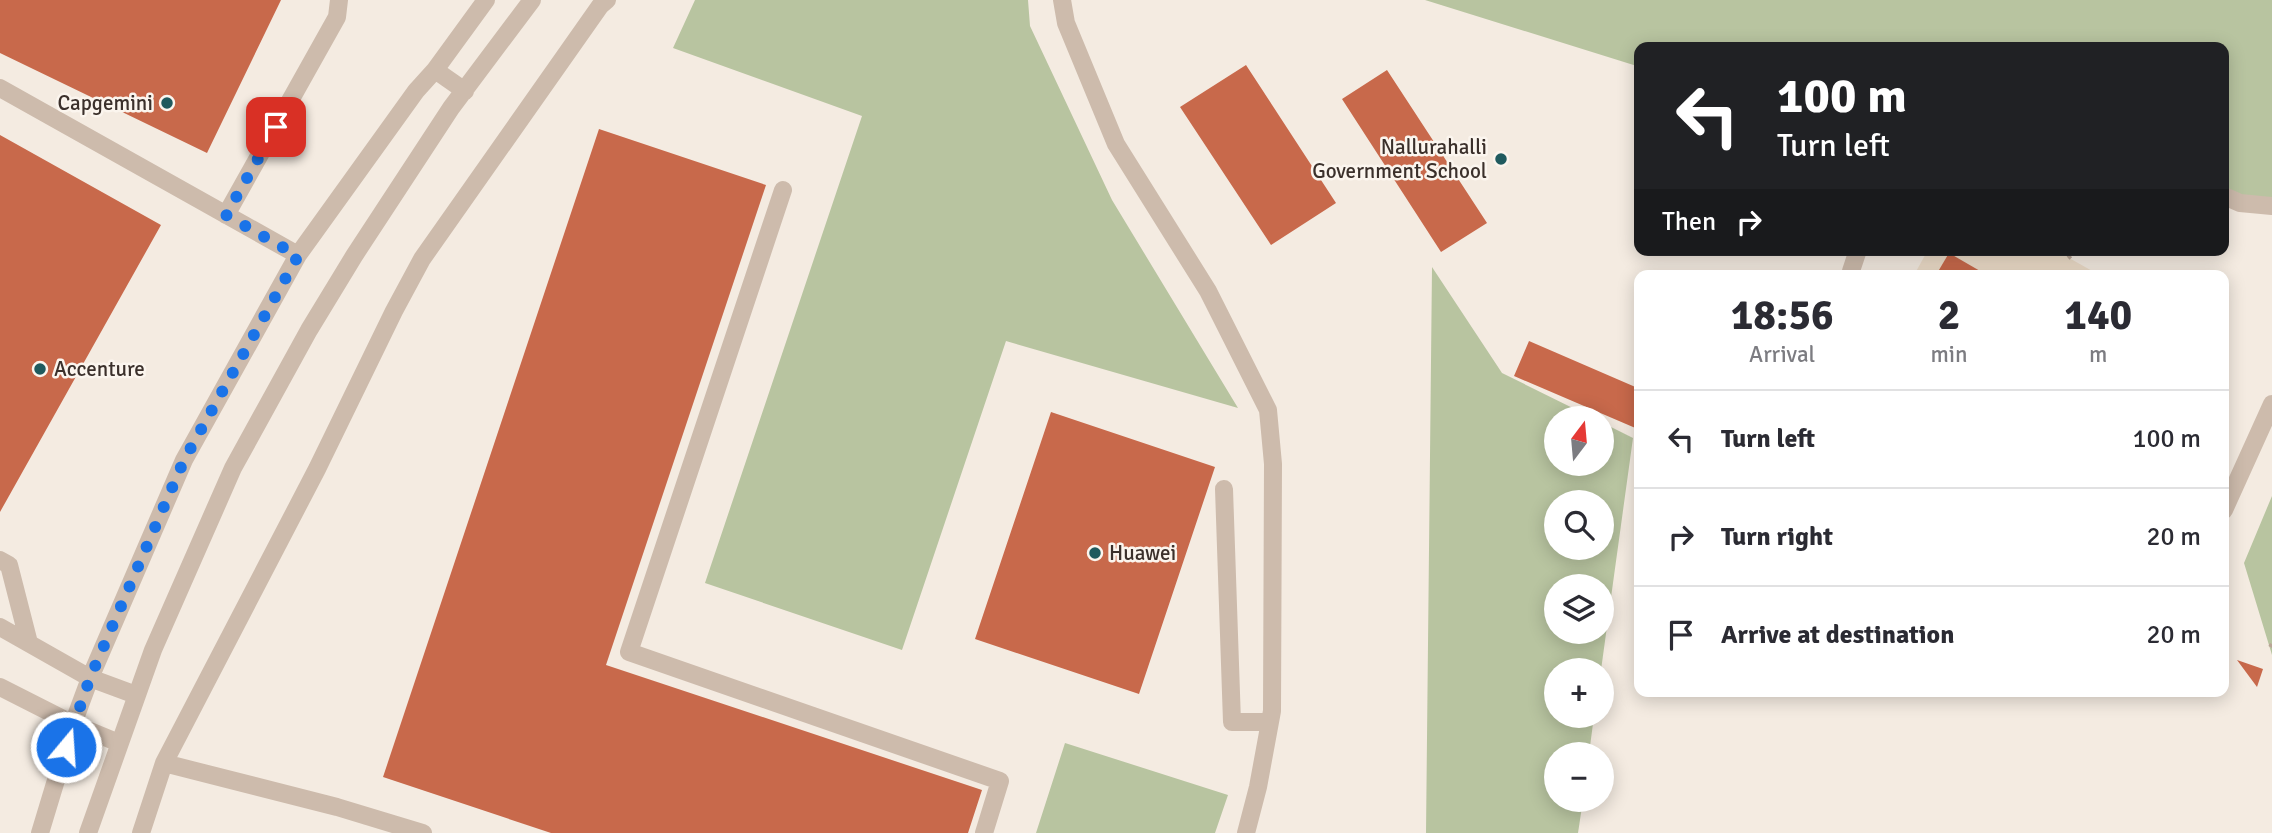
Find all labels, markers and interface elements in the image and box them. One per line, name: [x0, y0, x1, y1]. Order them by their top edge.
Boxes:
text: 100 m: [1777, 66, 1907, 126]
icon: left: [1662, 70, 1753, 161]
place label: Capgemini: [58, 90, 153, 116]
marker: Capgemini: [159, 95, 175, 111]
pin: [246, 97, 306, 157]
icon: arrive: [257, 108, 295, 146]
text: Turn left: [1777, 126, 1890, 165]
place label: Nallurahalli Government School: [1312, 134, 1487, 184]
marker: Nallurahalli Government School: [1493, 151, 1509, 167]
icon: right: [1730, 203, 1768, 241]
text: Then: [1662, 206, 1716, 238]
text: 18:56: [1731, 290, 1834, 341]
text: 2: [1938, 290, 1960, 341]
text: 140: [2064, 290, 2132, 341]
text: Arrival: [1749, 340, 1815, 369]
text: min: [1930, 340, 1968, 369]
text: m: [2089, 340, 2107, 369]
place label: Accenture: [54, 356, 145, 382]
marker: Accenture: [32, 361, 48, 377]
north arrow: [1544, 406, 1614, 476]
map controls: [1544, 406, 1614, 812]
icon: left: [1662, 420, 1700, 458]
text: Turn left: [1721, 423, 1815, 455]
text: 100 m: [2132, 423, 2201, 455]
button: search: [1544, 490, 1614, 560]
icon: right: [1662, 518, 1700, 556]
text: Turn right: [1721, 521, 1833, 553]
text: 20 m: [2146, 521, 2201, 553]
place label: Huawei: [1109, 540, 1176, 566]
marker: Huawei: [1087, 545, 1103, 561]
button: layers: [1544, 574, 1614, 644]
icon: arrive: [1662, 616, 1700, 654]
text: Arrive at destination: [1721, 619, 1954, 651]
text: 20 m: [2146, 619, 2201, 651]
button: +: [1544, 658, 1614, 728]
position arrow: [29, 710, 103, 784]
button: −: [1544, 742, 1614, 812]

